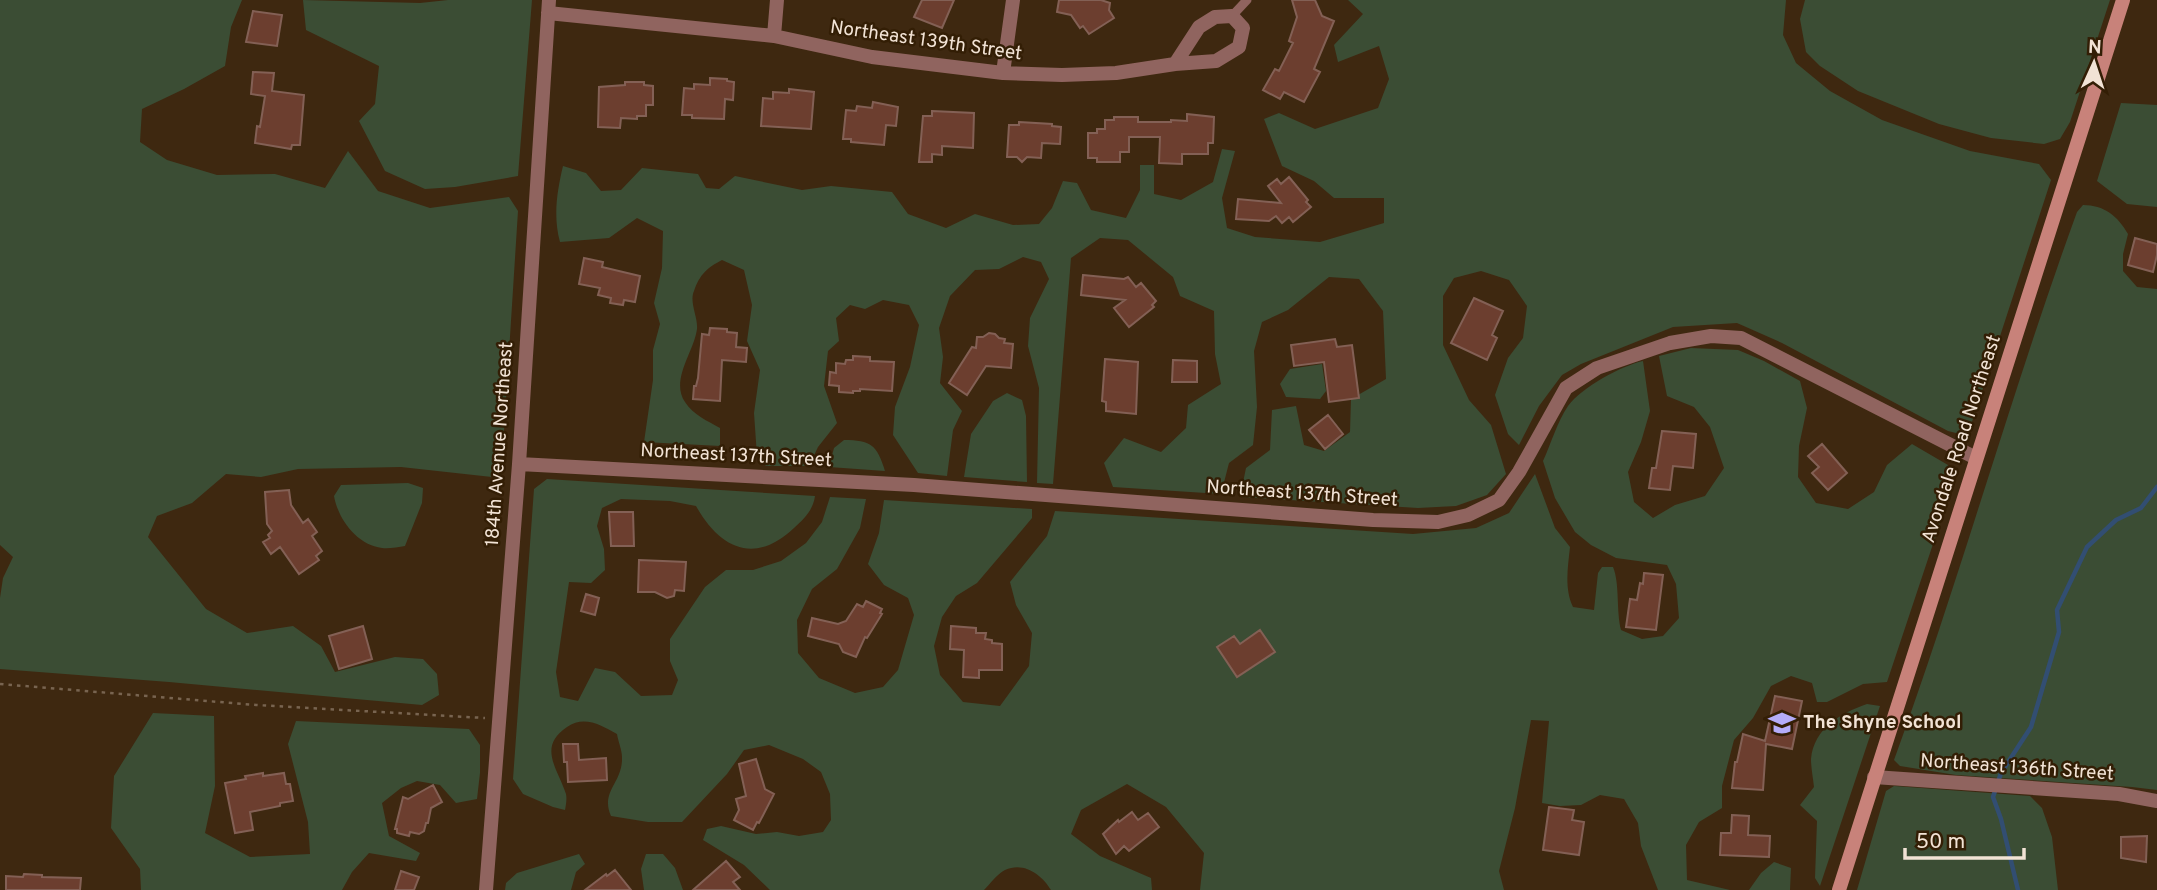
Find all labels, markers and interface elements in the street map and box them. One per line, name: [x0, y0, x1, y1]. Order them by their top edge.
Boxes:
street label: Northeast 139th Street: [828, 16, 1024, 66]
north arrow: [2059, 28, 2129, 98]
text: N: [2087, 36, 2102, 60]
street label: Avondale Road Northeast: [1917, 332, 2007, 546]
street label: 184th Avenue Northeast: [481, 341, 519, 547]
street label: Northeast 137th Street: [640, 439, 832, 473]
street label: Northeast 137th Street: [1205, 475, 1399, 513]
school or university icon: The Shyne School: [1767, 708, 1797, 738]
place label: The Shyne School: [1803, 711, 1962, 735]
street label: Northeast 136th Street: [1919, 749, 2115, 787]
scale bar: [1905, 816, 2024, 860]
text: 50 m: [1916, 829, 1965, 856]

